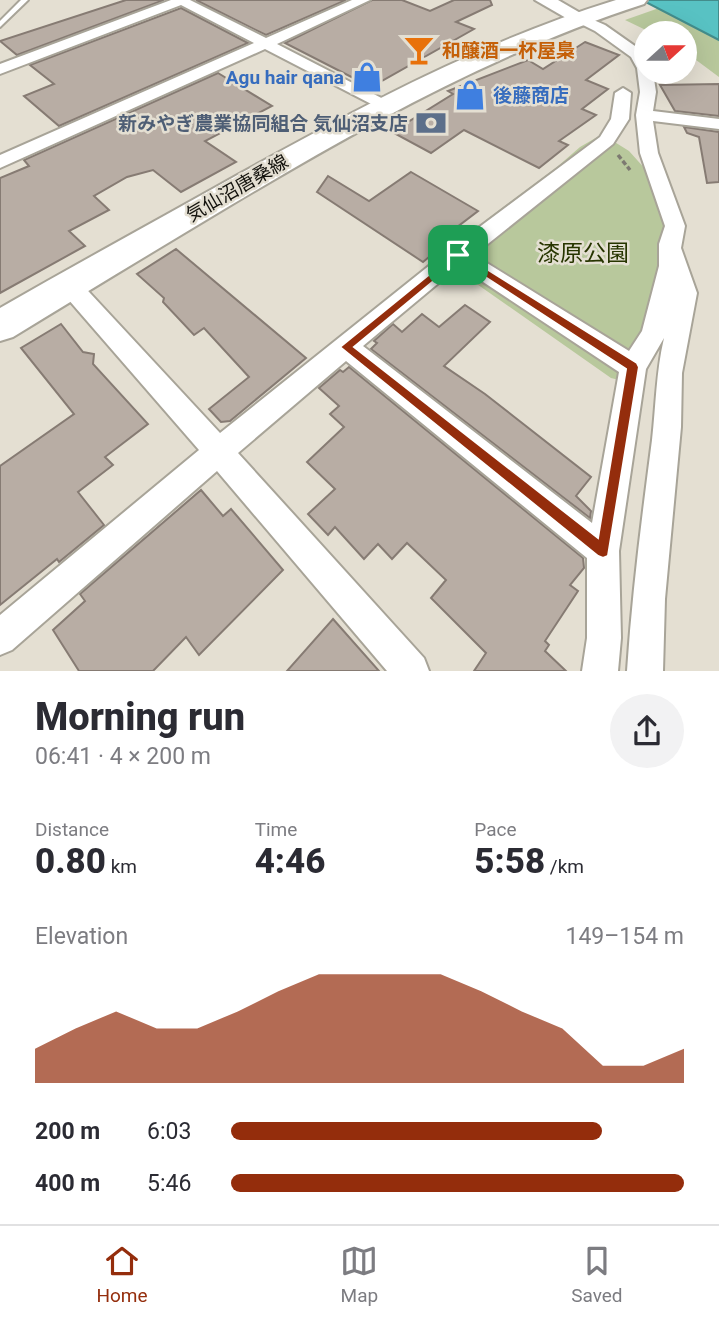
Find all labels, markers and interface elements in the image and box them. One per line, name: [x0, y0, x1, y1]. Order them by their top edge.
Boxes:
north arrow: [634, 21, 696, 84]
map controls: [634, 21, 697, 84]
bar icon: 和醸酒一杯屋梟: [402, 33, 436, 67]
place label: 和醸酒一杯屋梟: [442, 39, 575, 62]
shop icon: Agu hair qana: [350, 60, 384, 94]
place label: Agu hair qana: [226, 66, 344, 89]
shop icon: 後藤商店: [453, 78, 487, 112]
place label: 後藤商店: [493, 84, 569, 107]
bank icon: 新みやぎ農業協同組合 気仙沼支店: [414, 106, 448, 140]
place label: 新みやぎ農業協同組合 気仙沼支店: [118, 112, 408, 135]
street label: 気仙沼唐桑線: [182, 150, 292, 226]
pin: [428, 225, 488, 285]
icon: arrive: [439, 236, 477, 274]
park label: 漆原公園: [537, 240, 629, 267]
button: share: [610, 694, 684, 768]
text: Morning run: [35, 695, 245, 739]
text: 06:41 · 4 × 200 m: [35, 743, 211, 770]
text: Distance: [35, 818, 109, 841]
text: Time: [255, 818, 297, 841]
text: Pace: [474, 818, 517, 841]
text: 0.80: [35, 841, 106, 882]
text: 4:46: [255, 841, 325, 882]
text: 5:58: [474, 841, 545, 882]
text: km: [106, 855, 137, 878]
text: /km: [545, 855, 584, 878]
text: Elevation: [35, 923, 128, 950]
text: 149–154 m: [565, 923, 684, 950]
text: 200 m: [35, 1118, 100, 1145]
text: 6:03: [147, 1118, 191, 1145]
text: 400 m: [35, 1170, 100, 1197]
text: 5:46: [147, 1170, 191, 1197]
tab: Home: [96, 1242, 148, 1307]
tab: Map: [340, 1242, 378, 1307]
tab: Saved: [571, 1242, 623, 1307]

